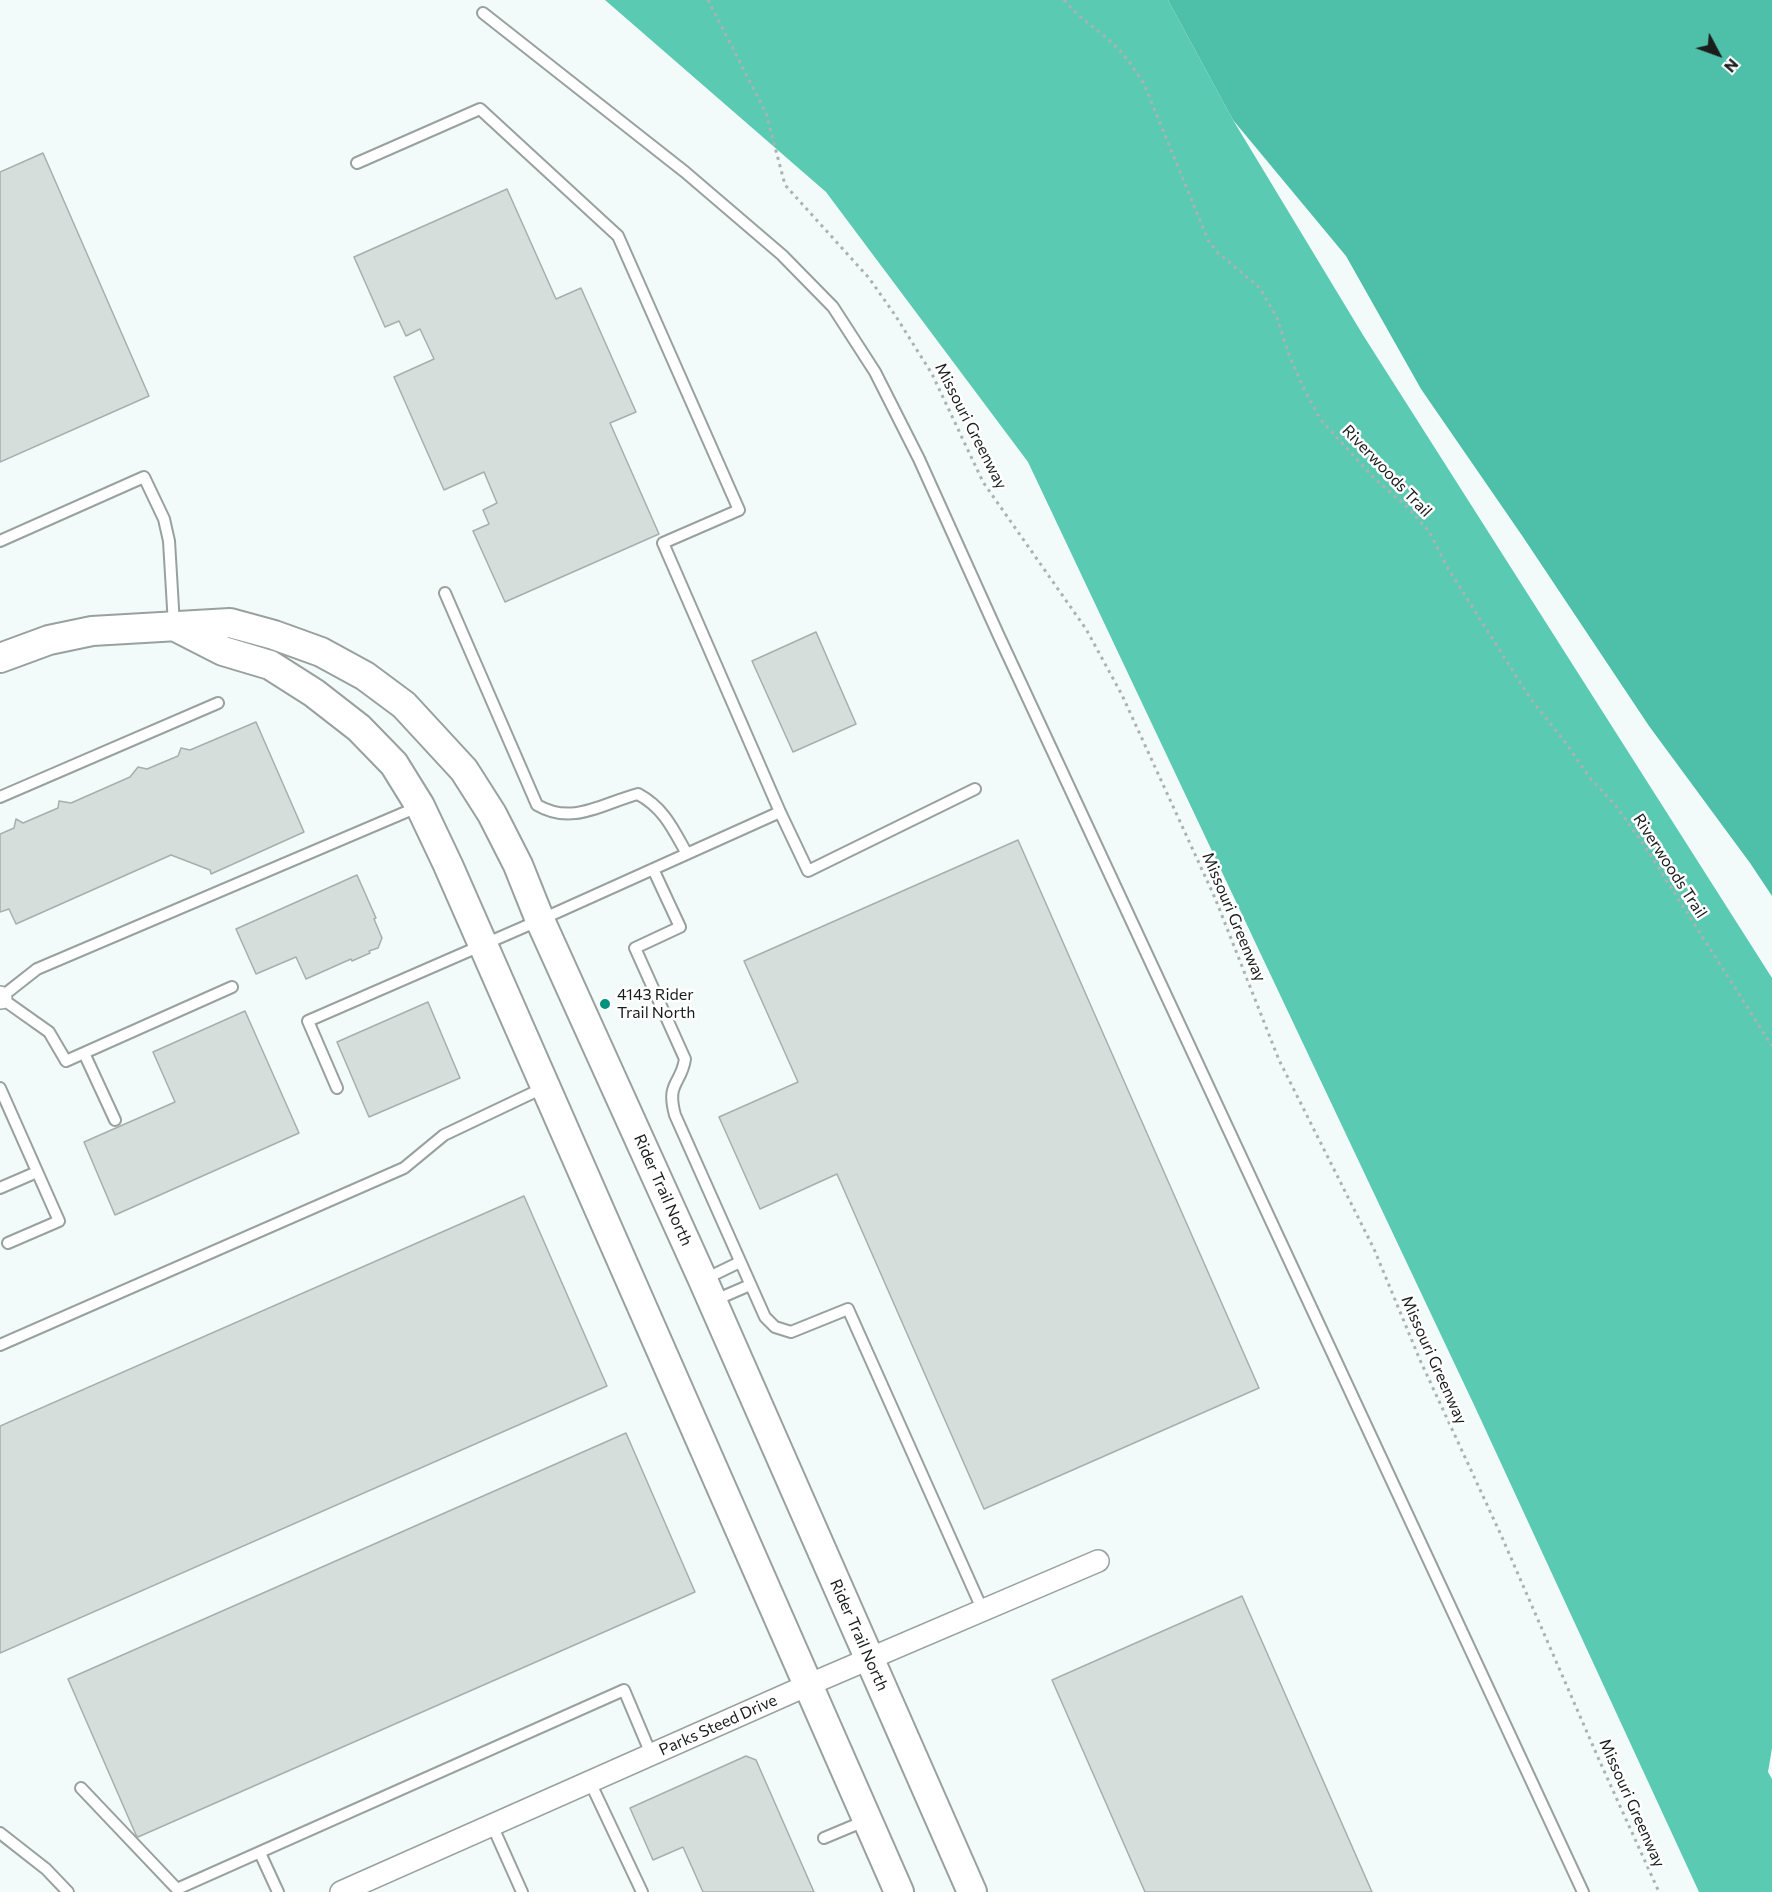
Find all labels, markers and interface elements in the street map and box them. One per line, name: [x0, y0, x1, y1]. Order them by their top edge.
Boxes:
north arrow: [1688, 24, 1748, 84]
text: N: [1721, 55, 1743, 77]
street label: Missouri Greenway: [931, 360, 1011, 492]
street label: Riverwoods Trail: [1338, 421, 1436, 521]
street label: Riverwoods Trail: [1629, 810, 1711, 922]
street label: Missouri Greenway: [1198, 849, 1270, 985]
place label: 4143 Rider Trail North: [617, 985, 696, 1023]
marker: 4143 Rider Trail North: [598, 997, 612, 1011]
street label: Rider Trail North: [630, 1131, 696, 1249]
street label: Missouri Greenway: [1397, 1293, 1471, 1427]
street label: Rider Trail North: [826, 1576, 892, 1694]
street label: Parks Steed Drive: [656, 1690, 780, 1760]
street label: Missouri Greenway: [1595, 1736, 1669, 1870]

